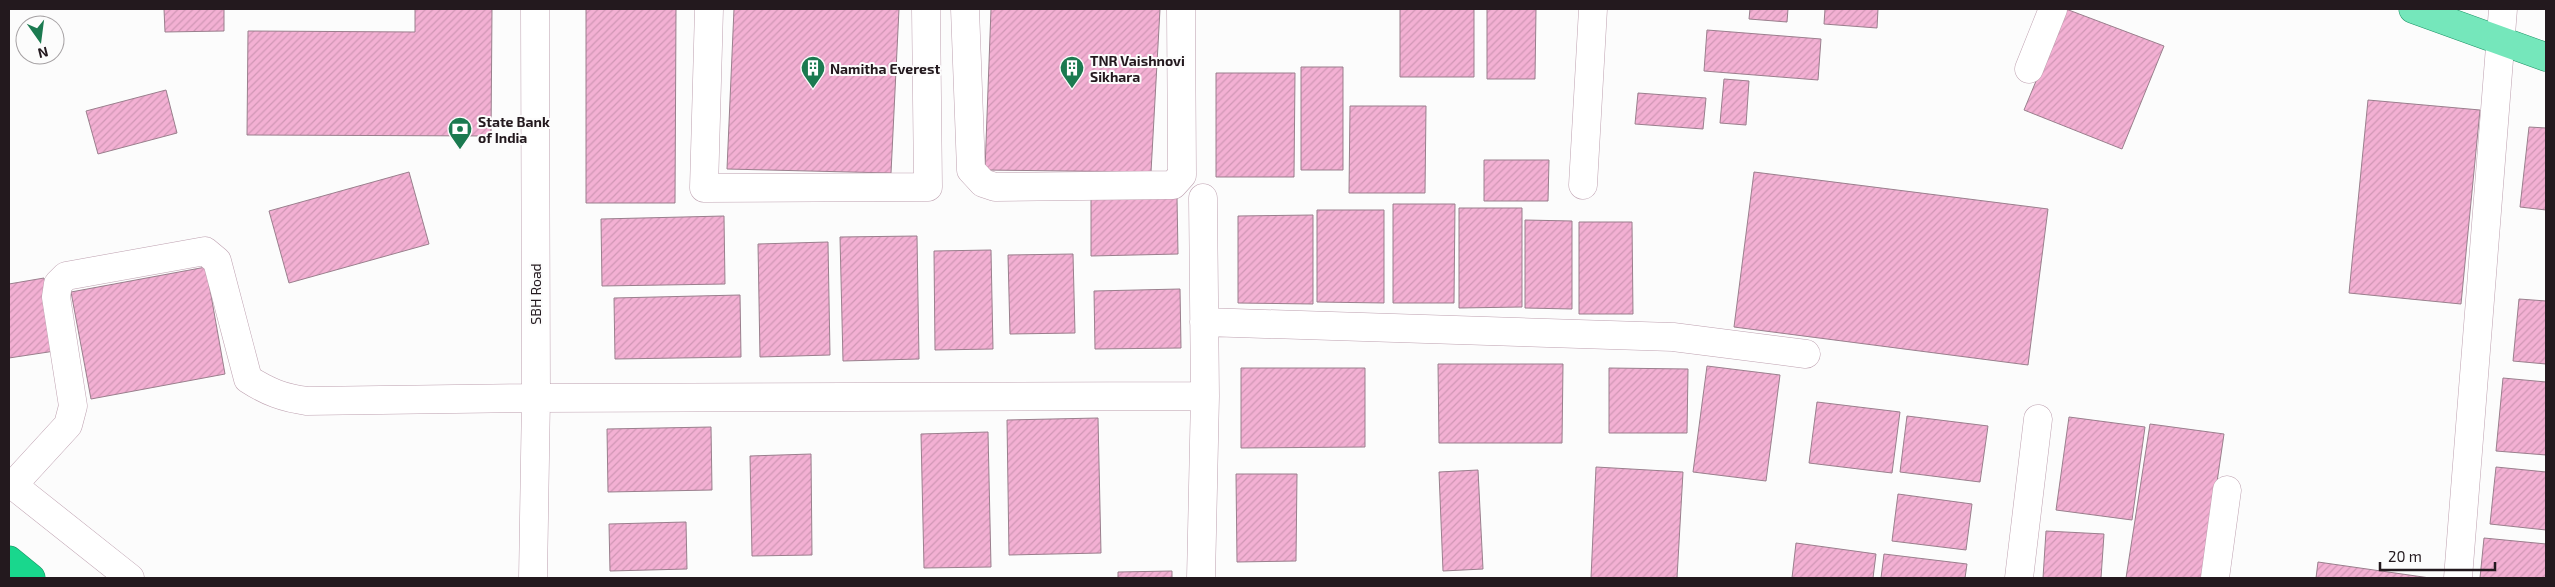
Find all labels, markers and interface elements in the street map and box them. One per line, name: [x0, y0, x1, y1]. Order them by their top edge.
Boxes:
north arrow: [15, 15, 65, 65]
text: N: [36, 44, 50, 63]
place label: TNR Vaishnovi Sikhara: [1090, 52, 1185, 85]
building icon: Namitha Everest: [800, 55, 826, 89]
building icon: TNR Vaishnovi Sikhara: [1059, 55, 1085, 89]
place label: Namitha Everest: [830, 60, 940, 77]
place label: State Bank of India: [478, 113, 550, 146]
bank icon: State Bank of India: [447, 116, 473, 150]
street label: SBH Road: [527, 263, 544, 325]
scale bar: [2380, 540, 2495, 572]
text: 20 m: [2388, 547, 2422, 565]

